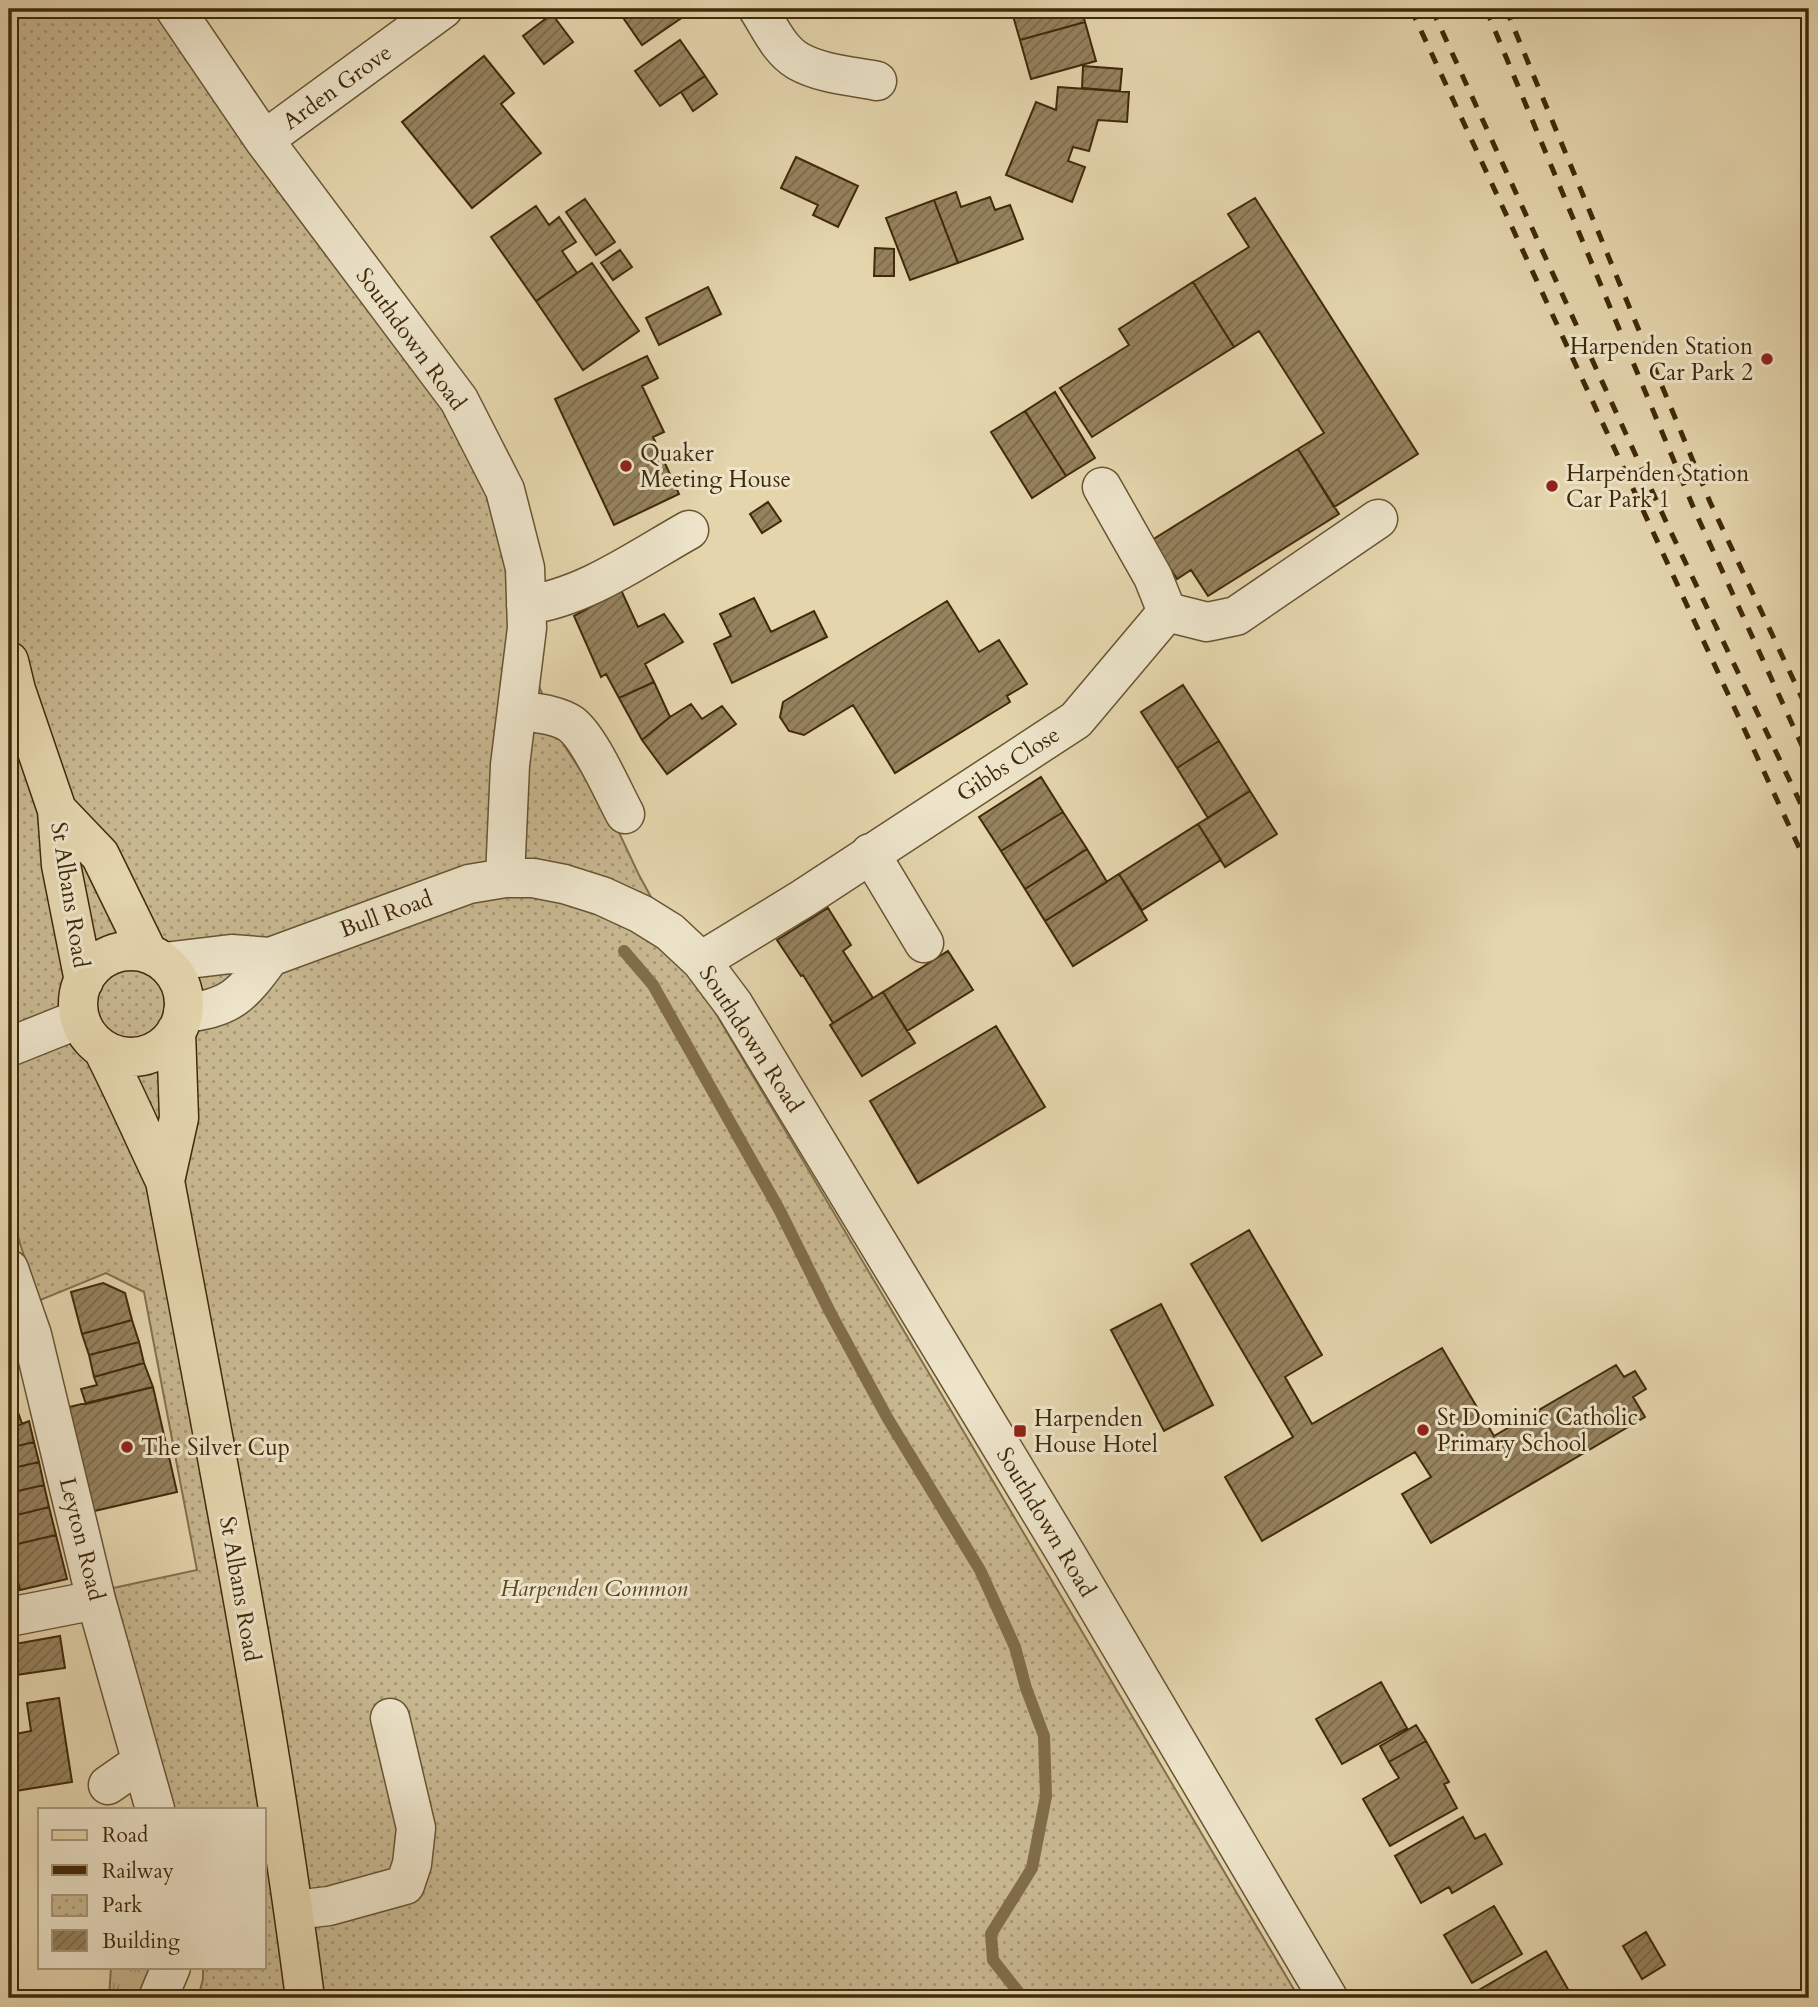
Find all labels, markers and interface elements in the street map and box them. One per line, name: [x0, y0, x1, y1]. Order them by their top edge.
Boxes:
street label: Arden Grove: [276, 37, 398, 137]
street label: Southdown Road: [349, 261, 474, 417]
place label: Harpenden Station Car Park 2: [1570, 331, 1753, 388]
marker: Harpenden Station Car Park 2: [1759, 351, 1775, 367]
place label: Quaker Meeting House: [640, 438, 791, 495]
marker: Quaker Meeting House: [618, 458, 634, 474]
place label: Harpenden Station Car Park 1: [1566, 458, 1749, 515]
marker: Harpenden Station Car Park 1: [1544, 478, 1560, 494]
street label: Gibbs Close: [950, 719, 1066, 809]
street label: St Albans Road: [43, 820, 97, 971]
street label: Bull Road: [335, 883, 437, 945]
street label: Southdown Road: [692, 960, 811, 1119]
place label: St Dominic Catholic Primary School: [1437, 1402, 1638, 1459]
place label: Harpenden House Hotel: [1034, 1403, 1158, 1460]
marker: St Dominic Catholic Primary School: [1415, 1422, 1431, 1438]
marker: Harpenden House Hotel: [1012, 1423, 1028, 1439]
place label: The Silver Cup: [141, 1432, 290, 1463]
marker: The Silver Cup: [119, 1439, 135, 1455]
street label: Southdown Road: [989, 1441, 1103, 1603]
street label: Leyton Road: [52, 1474, 112, 1605]
street label: St Albans Road: [212, 1514, 268, 1665]
park label: Harpenden Common: [500, 1573, 689, 1604]
legend: [38, 1808, 266, 1968]
text: Road: [102, 1821, 148, 1850]
text: Railway: [102, 1857, 174, 1886]
text: Park: [102, 1891, 143, 1920]
text: Building: [102, 1927, 180, 1956]

